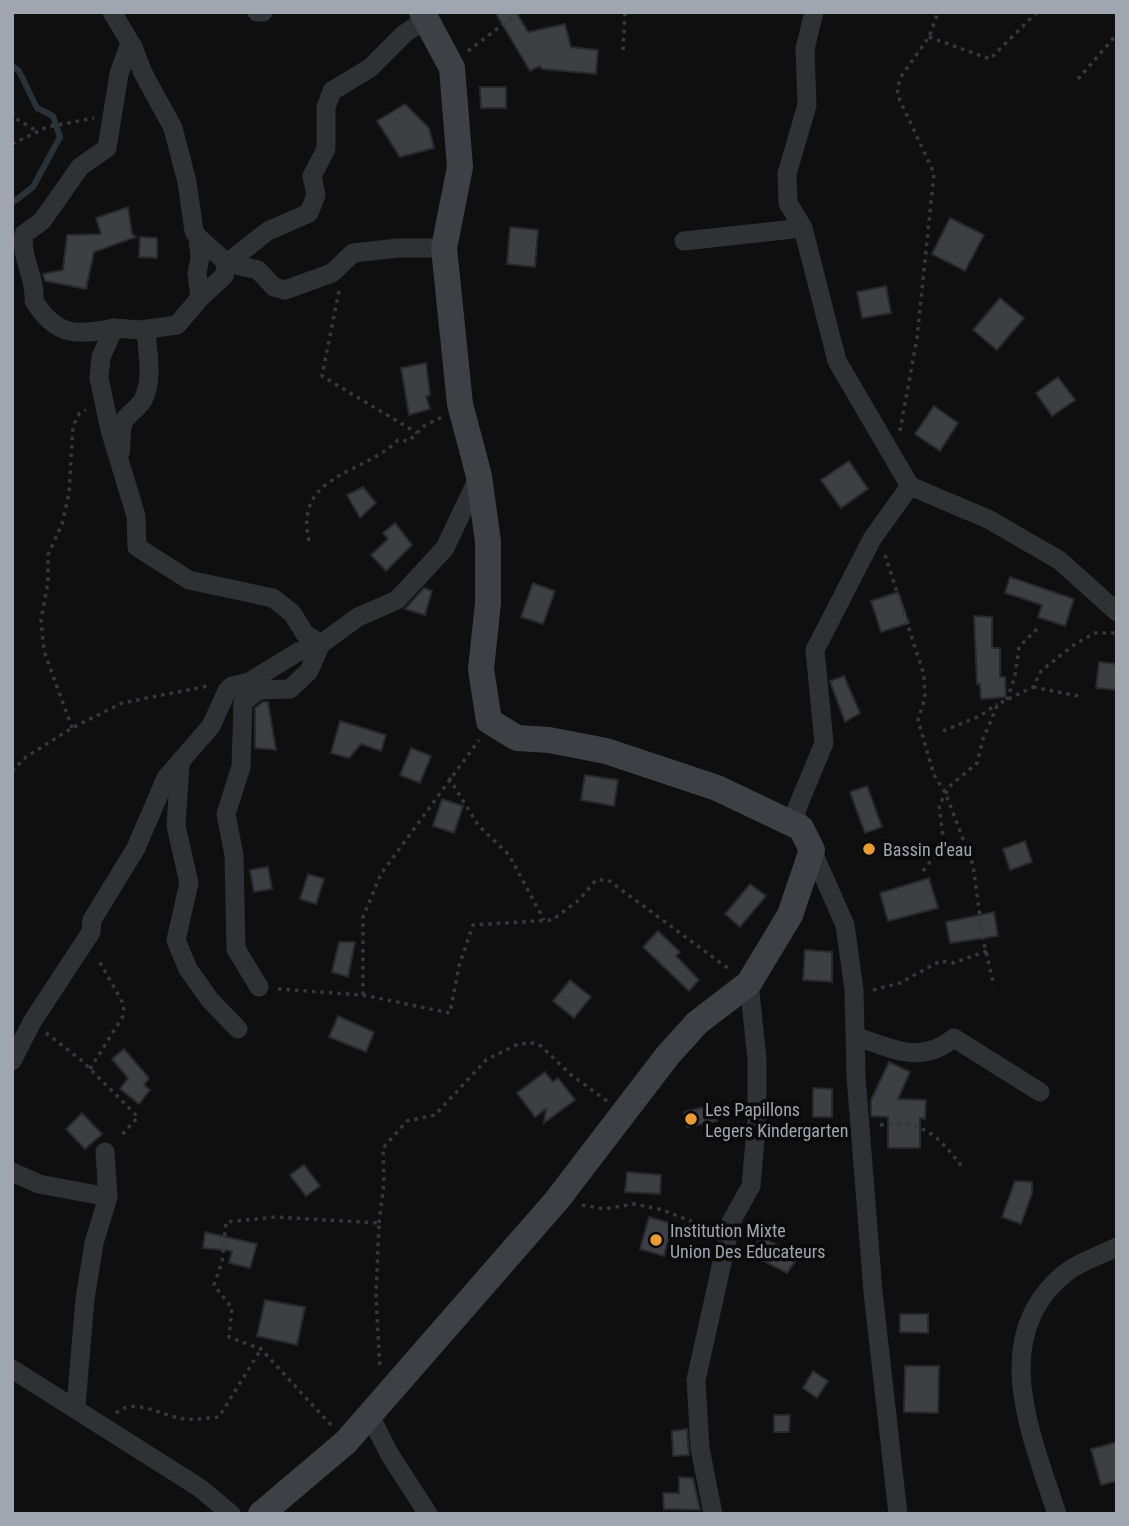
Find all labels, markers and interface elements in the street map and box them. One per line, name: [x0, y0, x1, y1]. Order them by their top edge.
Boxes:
place label: Bassin d'eau: [883, 839, 972, 860]
marker: Bassin d'eau: [861, 841, 877, 857]
place label: Les Papillons Legers Kindergarten: [705, 1099, 848, 1141]
marker: Les Papillons Legers Kindergarten: [683, 1111, 699, 1127]
place label: Institution Mixte Union Des Educateurs: [670, 1220, 825, 1262]
marker: Institution Mixte Union Des Educateurs: [648, 1232, 664, 1248]

